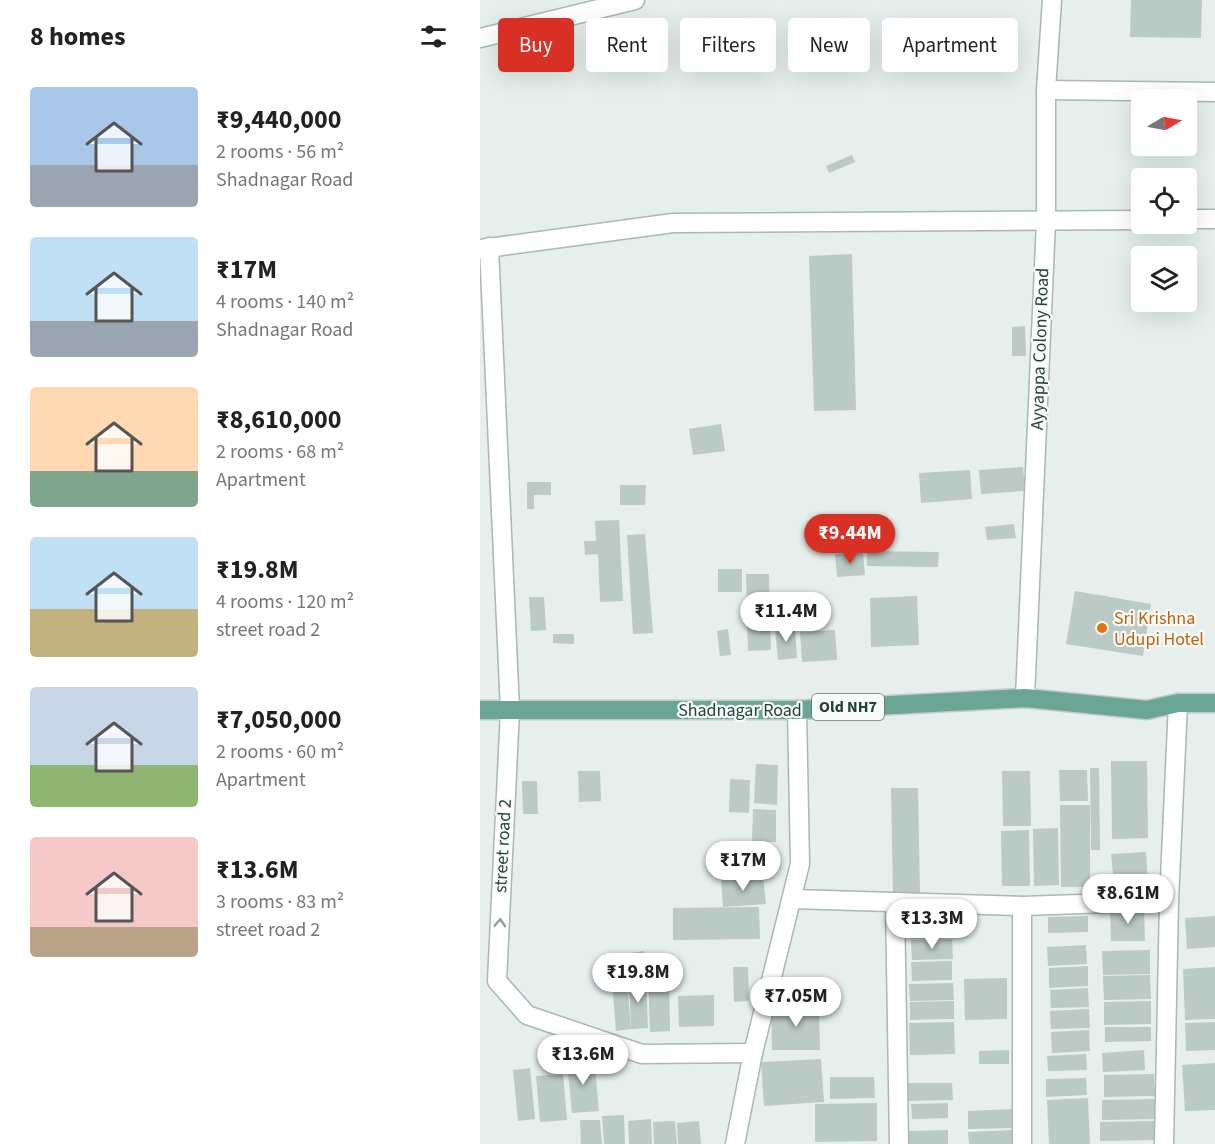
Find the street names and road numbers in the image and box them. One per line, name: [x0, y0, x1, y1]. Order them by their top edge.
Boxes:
street label: Ayyappa Colony Road: [1025, 267, 1055, 431]
road number: Old NH7: [812, 694, 884, 720]
street label: Shadnagar Road: [678, 698, 802, 723]
street label: street road 2: [488, 798, 518, 894]

